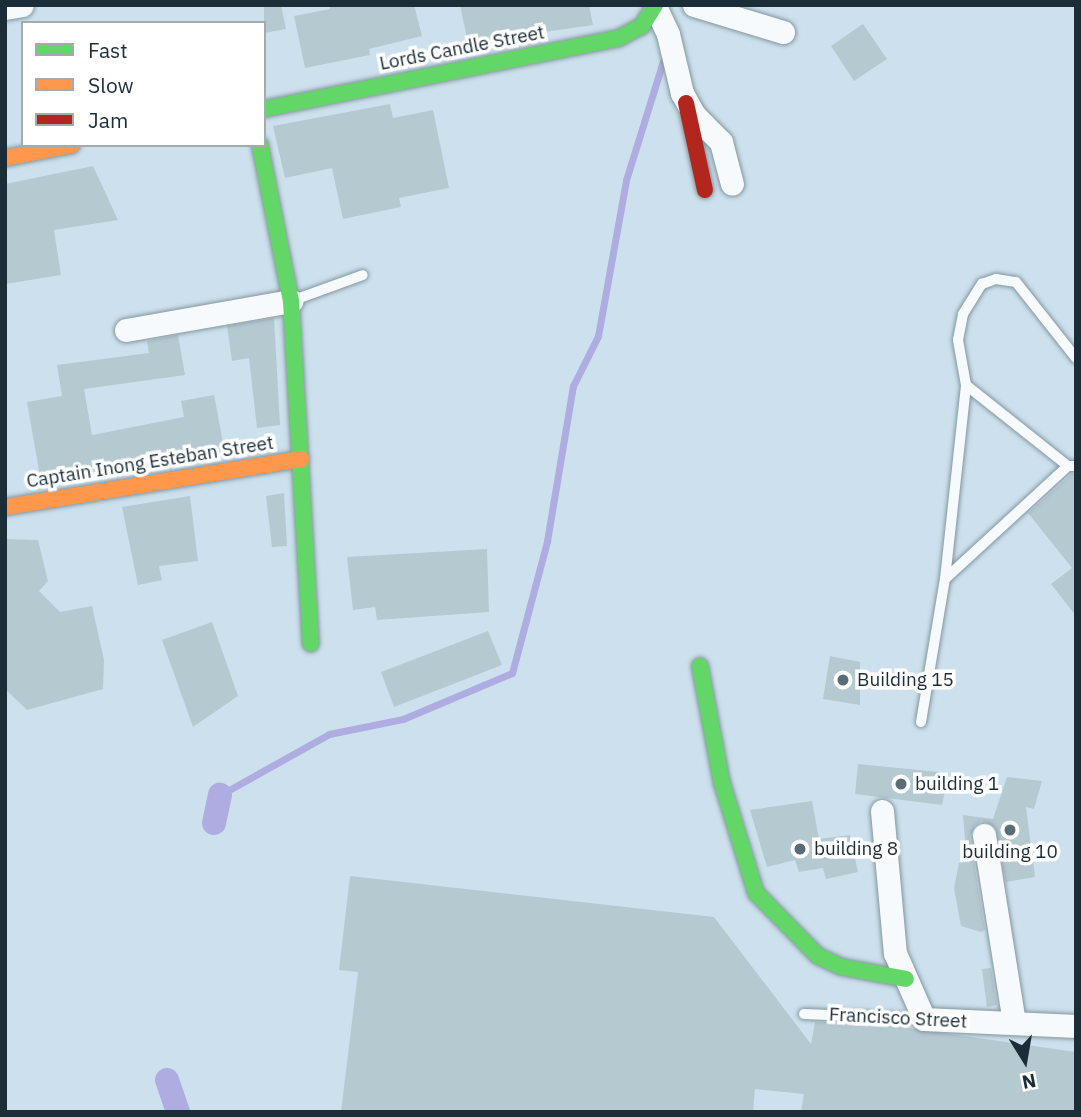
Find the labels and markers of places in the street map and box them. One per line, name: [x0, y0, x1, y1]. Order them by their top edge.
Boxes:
place label: Building 15: [857, 669, 954, 691]
marker: Building 15: [835, 672, 851, 688]
place label: building 1: [915, 773, 999, 795]
marker: building 1: [893, 776, 909, 792]
marker: building 10: [1002, 822, 1018, 838]
place label: building 8: [814, 838, 898, 860]
marker: building 8: [792, 841, 808, 857]
place label: building 10: [962, 841, 1058, 863]

